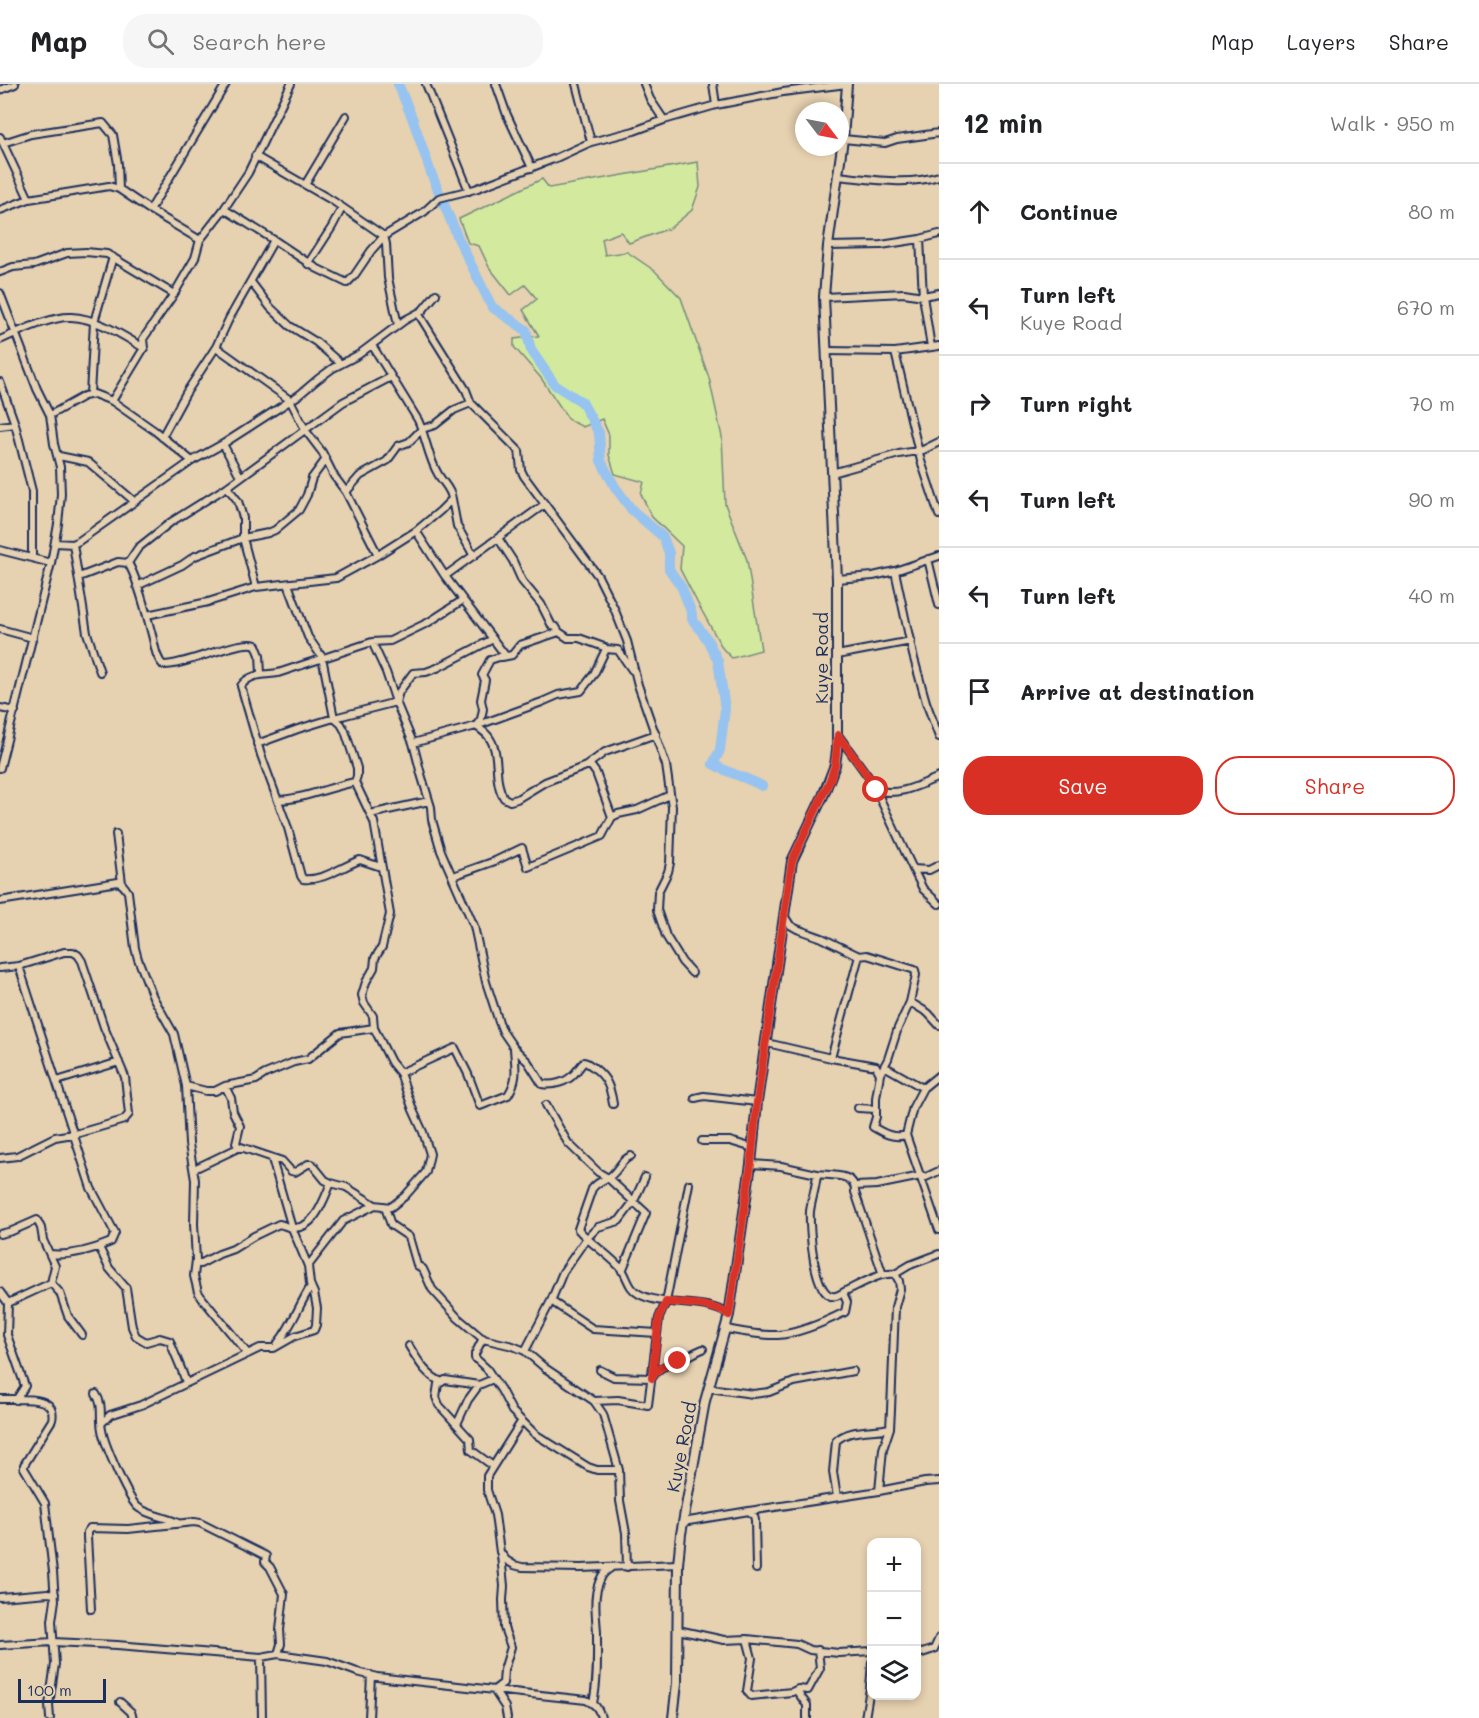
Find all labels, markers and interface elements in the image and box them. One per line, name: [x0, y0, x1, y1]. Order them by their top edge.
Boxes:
search box: [123, 14, 543, 68]
text: Map: [30, 23, 87, 59]
icon: search: [144, 25, 177, 58]
text: Search here: [192, 27, 326, 56]
text: Map: [1211, 28, 1254, 55]
text: Layers: [1287, 28, 1356, 55]
text: Share: [1389, 28, 1449, 55]
north arrow: [795, 102, 849, 156]
text: 12 min: [963, 106, 1043, 140]
text: Walk · 950 m: [1330, 110, 1455, 136]
icon: ahead: [963, 195, 996, 228]
text: Continue: [1020, 197, 1118, 226]
text: 80 m: [1408, 198, 1455, 224]
text: Turn left: [1020, 280, 1116, 309]
icon: left: [963, 291, 996, 324]
text: 670 m: [1397, 294, 1455, 320]
text: Kuye Road: [1020, 309, 1122, 335]
icon: right: [963, 387, 996, 420]
text: Turn right: [1020, 389, 1132, 418]
text: 70 m: [1409, 390, 1455, 416]
icon: left: [963, 483, 996, 516]
text: Turn left: [1020, 485, 1116, 514]
text: 90 m: [1409, 486, 1455, 512]
icon: left: [963, 579, 996, 612]
text: Turn left: [1020, 581, 1116, 610]
text: 40 m: [1409, 582, 1455, 608]
street label: Kuye Road: [809, 612, 833, 704]
icon: arrive: [963, 675, 996, 708]
text: Arrive at destination: [1020, 677, 1255, 706]
button: Save: [963, 756, 1203, 815]
button: Share: [1215, 756, 1455, 815]
route start: [862, 776, 888, 802]
route end: [664, 1347, 690, 1373]
street label: Kuye Road: [660, 1399, 702, 1494]
map controls: [867, 1538, 921, 1700]
button: +: [867, 1538, 921, 1592]
button: −: [867, 1592, 921, 1646]
button: layers: [867, 1646, 921, 1700]
scale bar: [18, 1676, 106, 1704]
text: 100 m: [27, 1679, 72, 1700]

